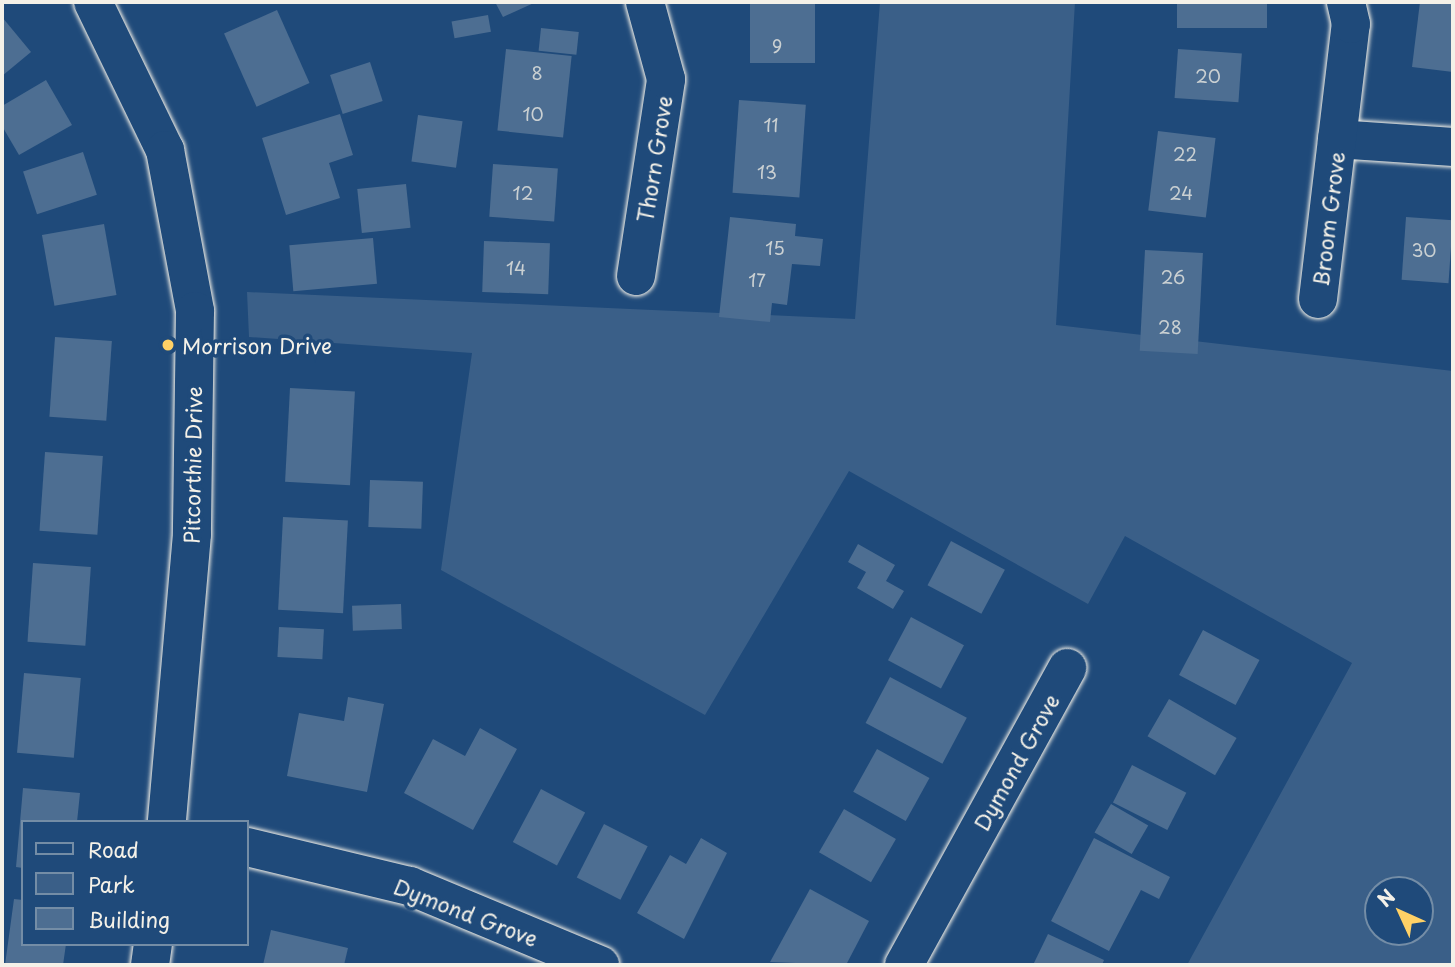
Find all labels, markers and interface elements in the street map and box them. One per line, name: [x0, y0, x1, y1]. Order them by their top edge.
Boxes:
house number: 9: [772, 35, 782, 57]
house number: 8: [531, 62, 543, 84]
house number: 20: [1195, 65, 1221, 87]
street label: Thorn Grove: [632, 94, 676, 224]
house number: 10: [522, 103, 544, 125]
house number: 11: [763, 114, 779, 136]
house number: 22: [1173, 143, 1197, 165]
street label: Broom Grove: [1307, 150, 1349, 288]
house number: 13: [757, 161, 777, 183]
house number: 12: [513, 182, 533, 204]
house number: 24: [1169, 182, 1193, 204]
house number: 15: [765, 237, 785, 259]
house number: 30: [1411, 239, 1437, 261]
house number: 14: [506, 257, 526, 279]
house number: 26: [1161, 266, 1185, 288]
house number: 17: [748, 269, 766, 291]
house number: 28: [1158, 316, 1182, 338]
place label: Morrison Drive: [182, 332, 332, 358]
marker: Morrison Drive: [160, 337, 176, 353]
street label: Pitcorthie Drive: [178, 386, 206, 544]
street label: Dymond Grove: [968, 690, 1064, 834]
legend: [21, 820, 248, 946]
text: Road: [88, 833, 139, 865]
text: Park: [88, 868, 135, 900]
street label: Dymond Grove: [391, 873, 541, 951]
north arrow: [1364, 876, 1434, 946]
text: N: [1370, 882, 1401, 913]
text: Building: [88, 903, 170, 935]

